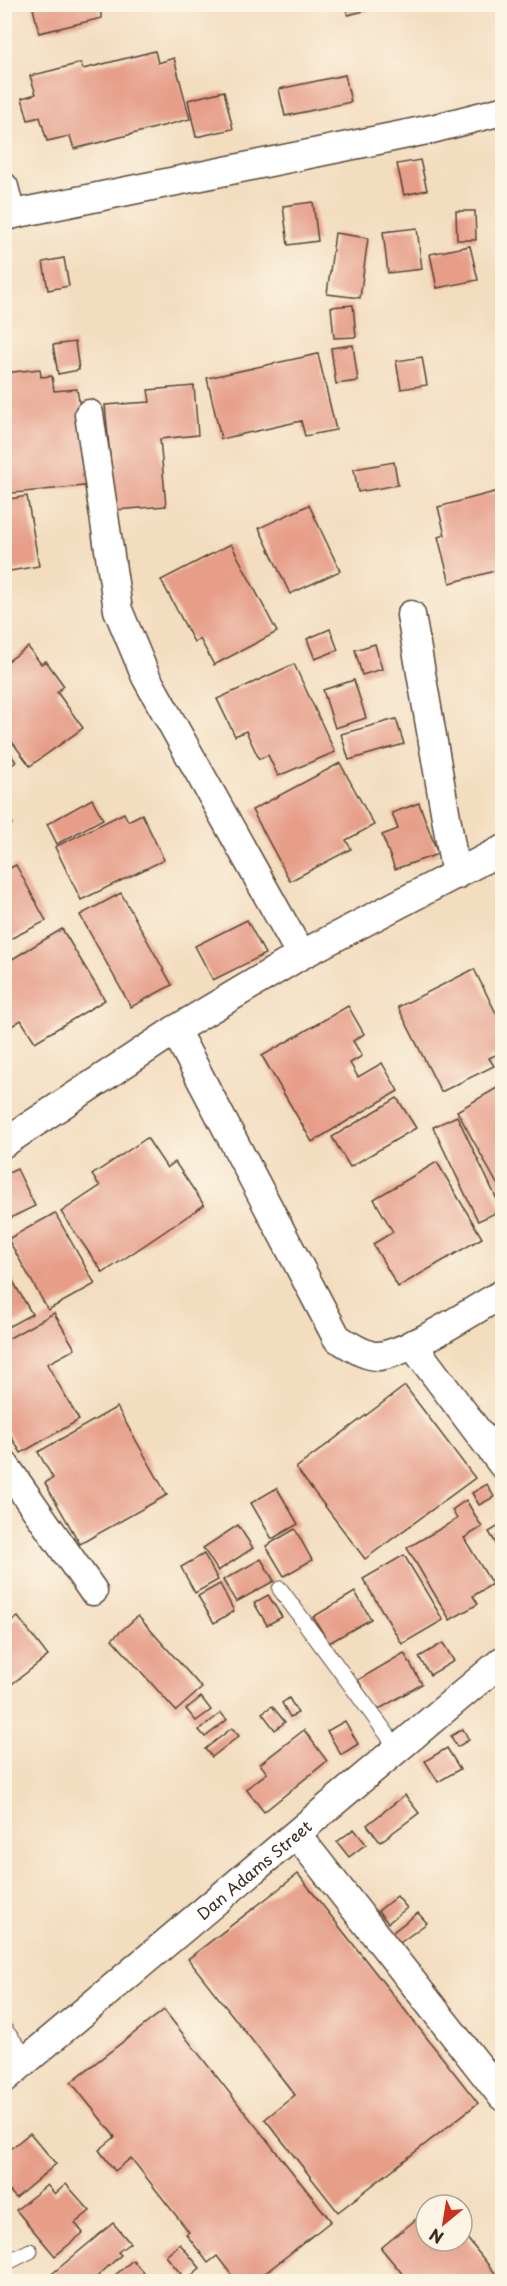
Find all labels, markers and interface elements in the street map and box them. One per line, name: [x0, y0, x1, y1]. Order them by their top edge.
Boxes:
street label: Dan Adams Street: [191, 1814, 317, 1925]
north arrow: [414, 2193, 474, 2253]
text: N: [425, 2223, 447, 2250]

